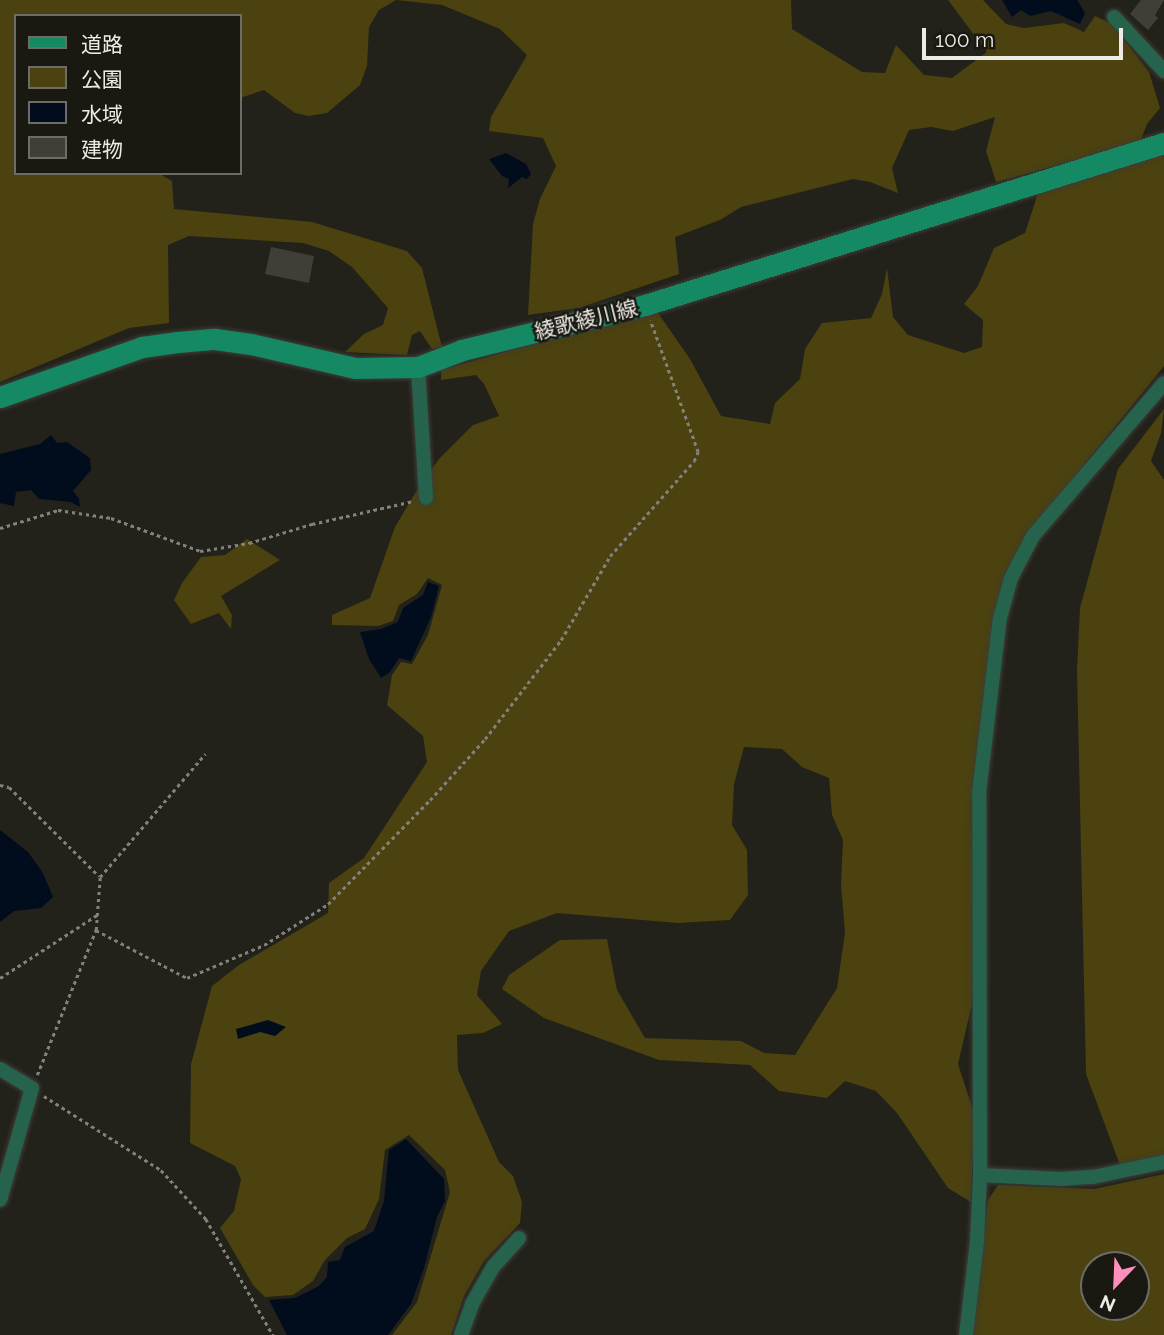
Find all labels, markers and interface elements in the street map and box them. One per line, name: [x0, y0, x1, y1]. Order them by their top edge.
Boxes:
legend: [14, 14, 242, 175]
scale bar: [926, 14, 1127, 58]
text: 100 m: [935, 27, 994, 52]
text: 道路: [81, 32, 123, 57]
text: 公園: [81, 67, 123, 92]
text: 水域: [81, 102, 123, 127]
text: 建物: [81, 137, 123, 162]
street label: 綾歌綾川線: [532, 295, 640, 345]
north arrow: [1080, 1251, 1150, 1321]
text: N: [1097, 1291, 1119, 1316]

